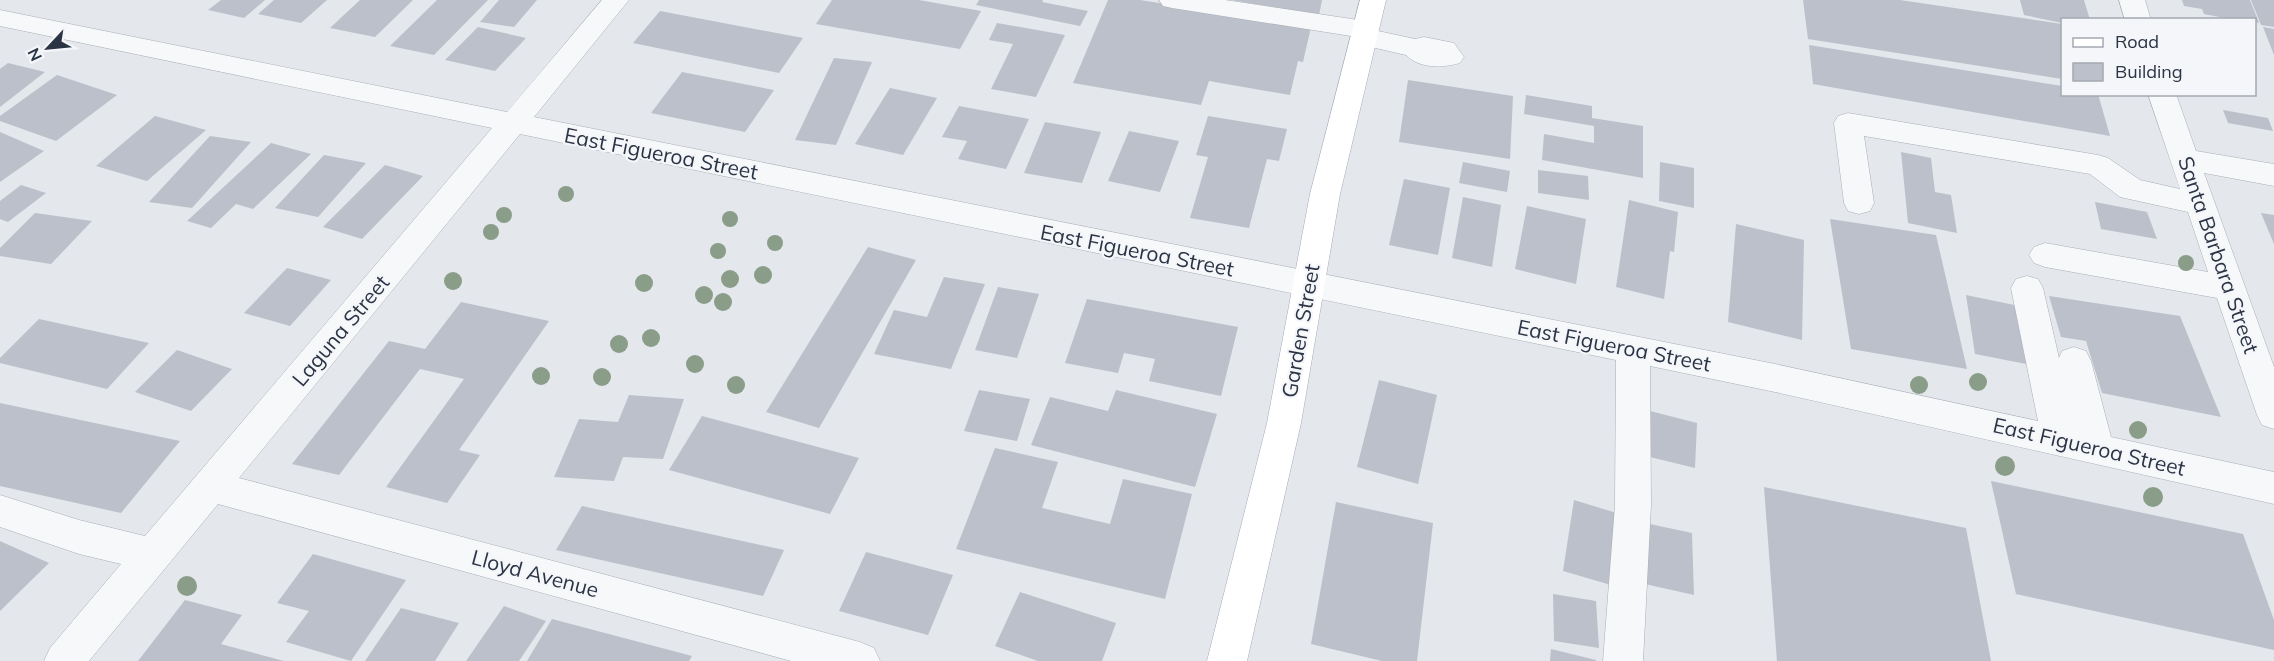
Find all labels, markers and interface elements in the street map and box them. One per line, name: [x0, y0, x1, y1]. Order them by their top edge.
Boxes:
north arrow: [18, 18, 78, 78]
legend: [2061, 18, 2256, 96]
text: Road: [2115, 30, 2159, 53]
text: N: [23, 45, 46, 64]
text: Building: [2115, 60, 2183, 83]
street label: East Figueroa Street: [562, 122, 760, 185]
street label: Santa Barbara Street: [2173, 153, 2265, 357]
street label: East Figueroa Street: [1038, 219, 1236, 282]
street label: Garden Street: [1275, 262, 1325, 400]
street label: Laguna Street: [286, 269, 394, 391]
street label: East Figueroa Street: [1515, 314, 1713, 377]
street label: East Figueroa Street: [1991, 411, 2188, 481]
street label: Lloyd Avenue: [469, 544, 602, 602]

